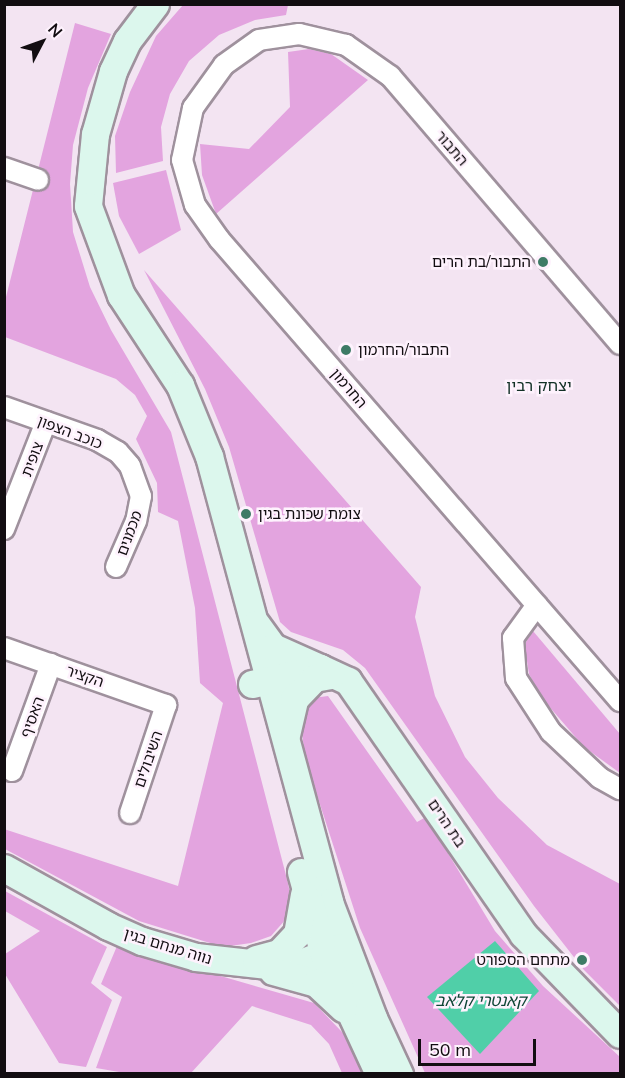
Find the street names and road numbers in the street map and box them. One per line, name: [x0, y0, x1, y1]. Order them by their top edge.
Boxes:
street label: התבור: [432, 127, 472, 169]
street label: החרמון: [327, 365, 371, 411]
street label: כוכב הצפון: [35, 411, 105, 453]
street label: צופית: [17, 439, 47, 479]
street label: מכמנים: [113, 508, 145, 558]
street label: הקציר: [64, 661, 106, 691]
street label: האסיף: [16, 694, 48, 740]
street label: השיבולים: [130, 728, 166, 790]
street label: בת הרים: [424, 795, 470, 851]
street label: נווה מנחם בגין: [122, 924, 214, 968]

